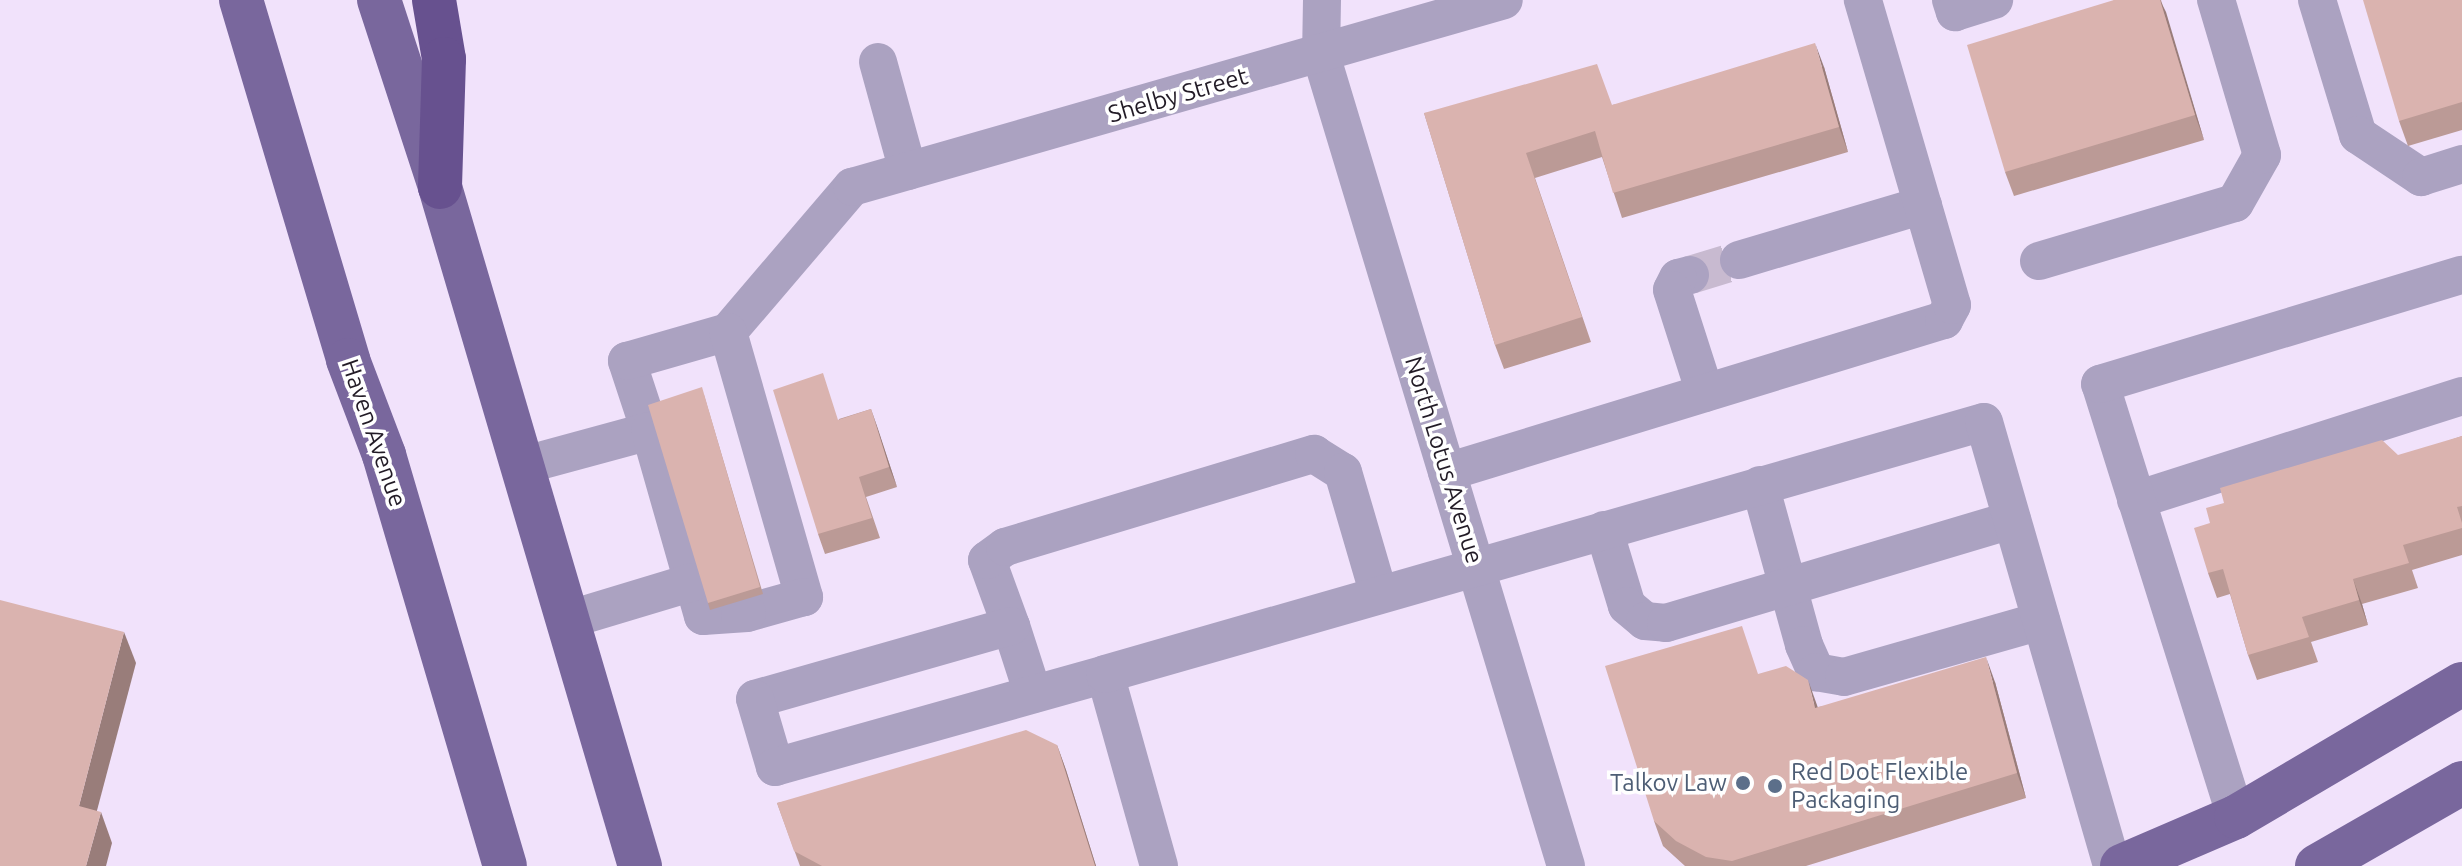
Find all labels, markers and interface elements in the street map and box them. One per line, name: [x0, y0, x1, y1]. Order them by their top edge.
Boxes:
street label: Shelby Street: [1105, 61, 1251, 129]
street label: North Lotus Avenue: [1399, 353, 1489, 567]
street label: Haven Avenue: [335, 356, 413, 510]
place label: Red Dot Flexible Packaging: [1791, 758, 1968, 814]
place label: Talkov Law: [1610, 769, 1727, 797]
marker: Talkov Law: [1734, 774, 1752, 792]
marker: Red Dot Flexible Packaging: [1766, 777, 1784, 795]

